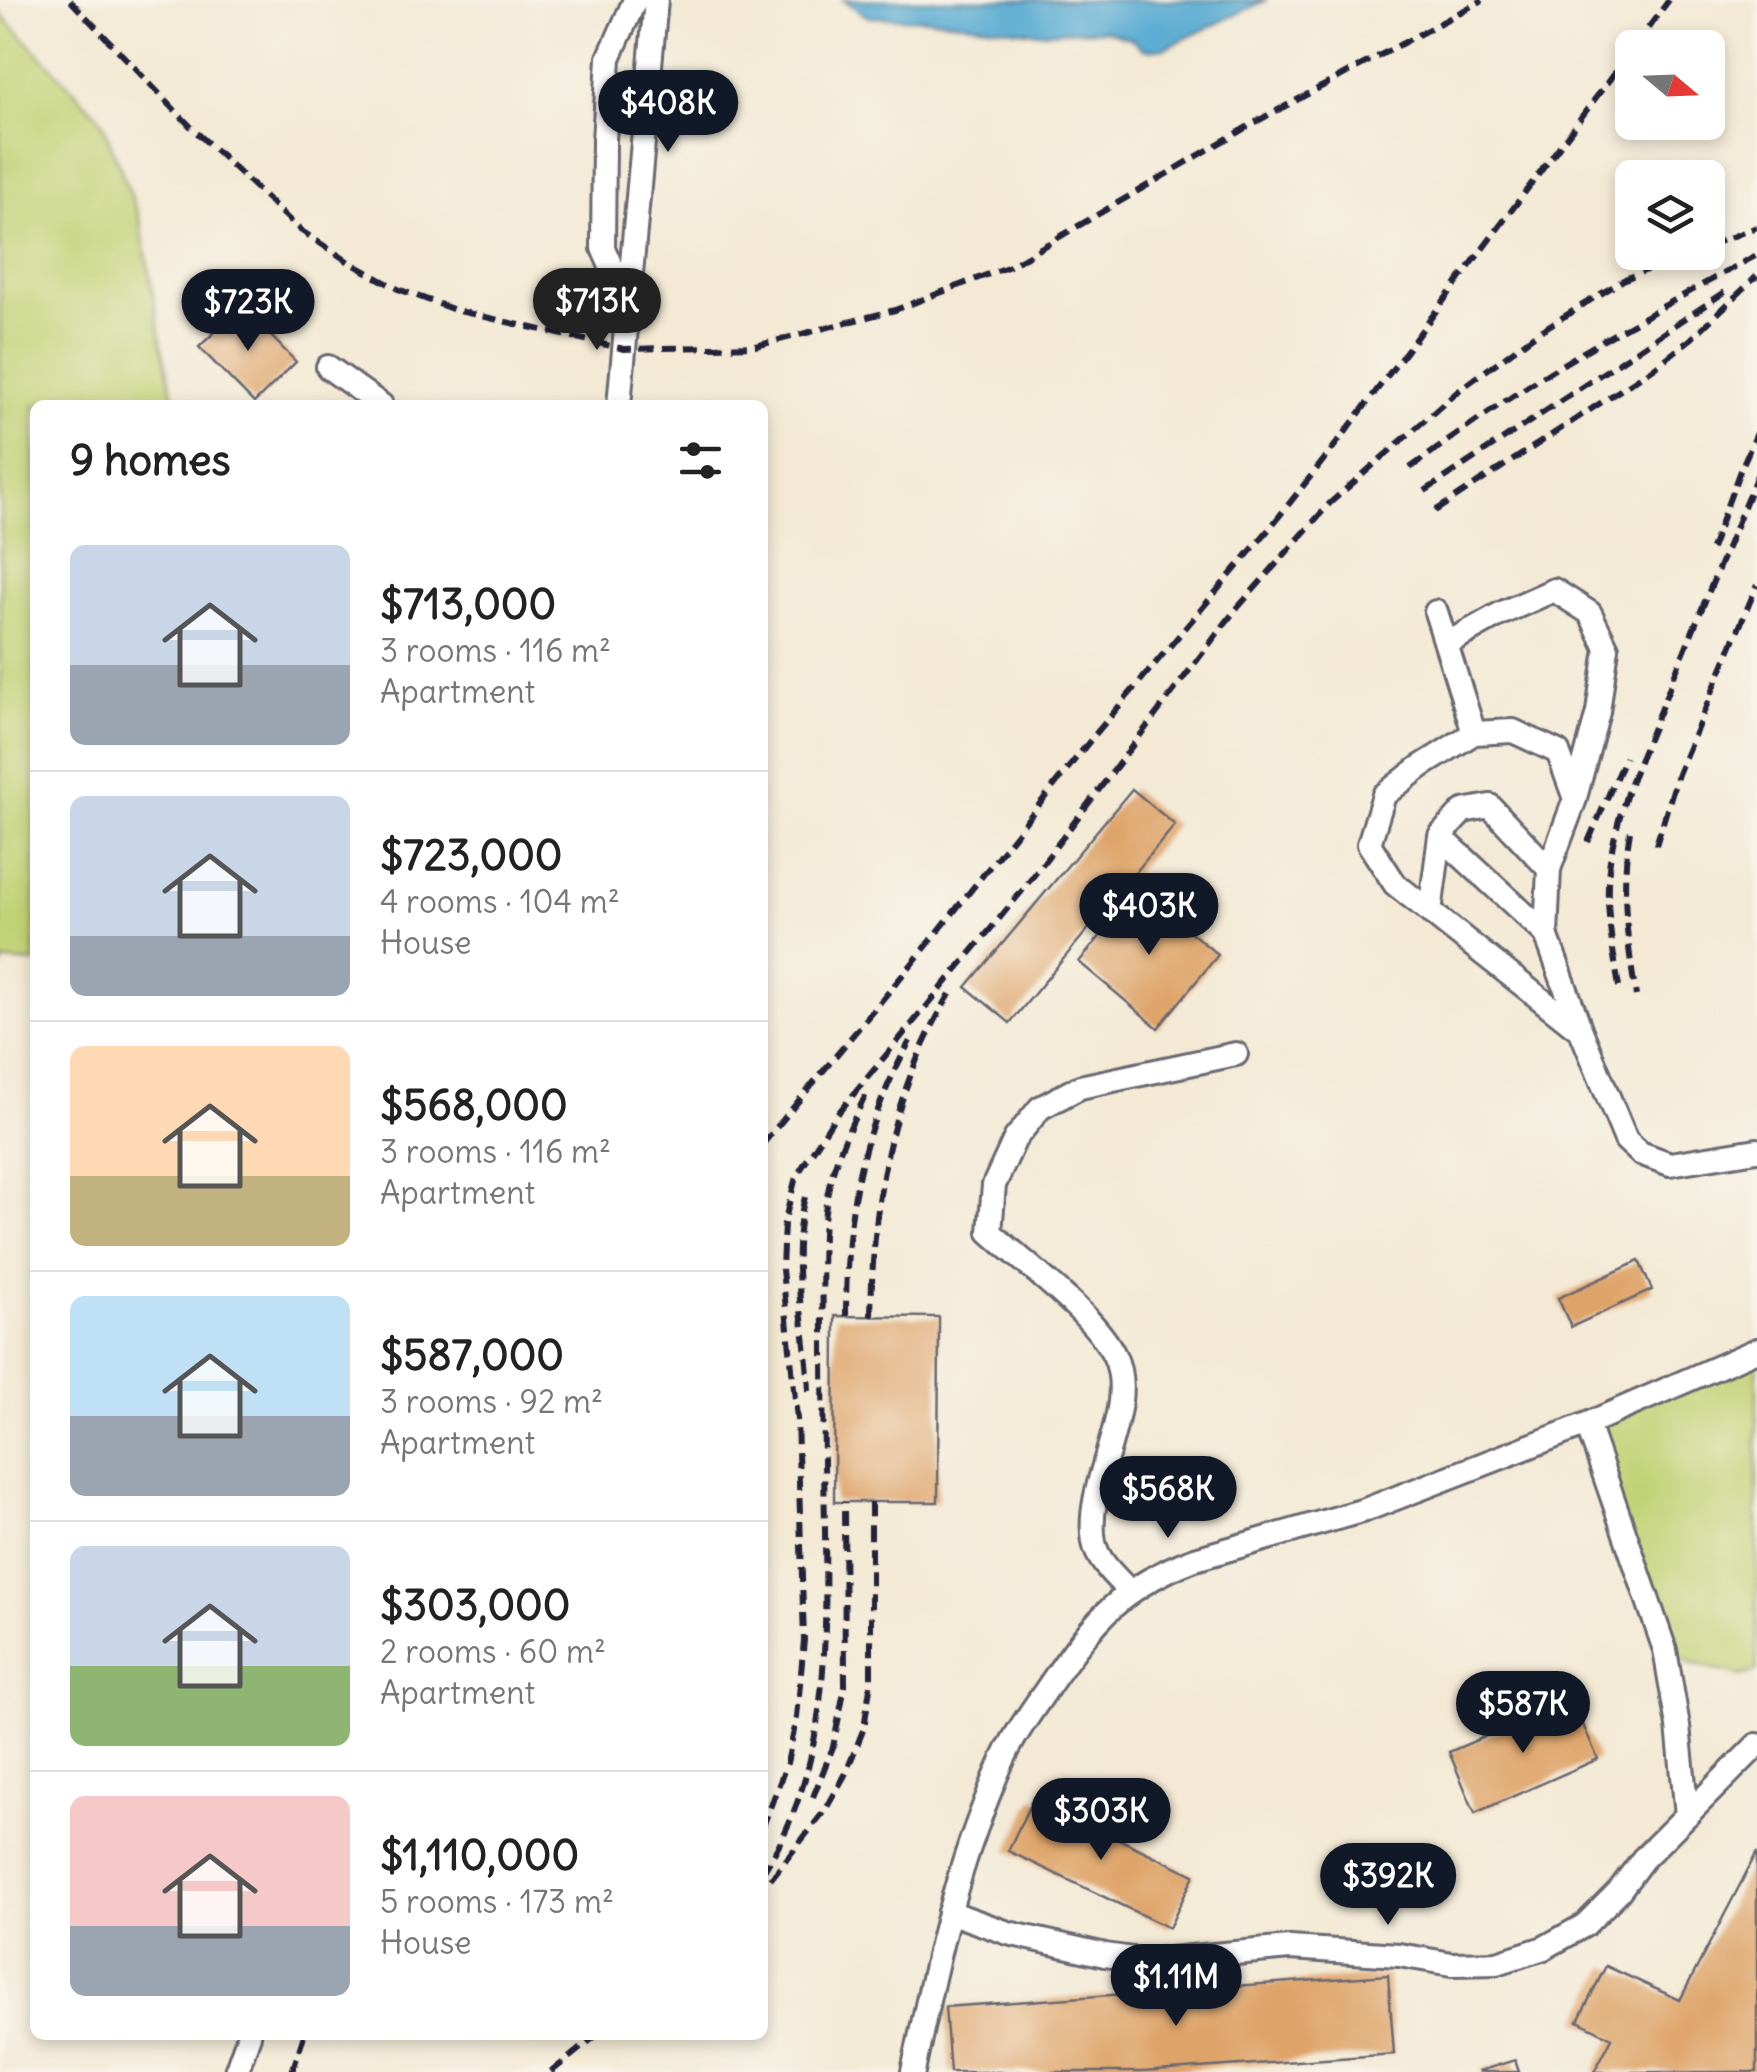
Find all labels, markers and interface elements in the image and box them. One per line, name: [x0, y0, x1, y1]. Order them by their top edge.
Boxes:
north arrow: [1615, 30, 1725, 140]
map controls: [1615, 30, 1725, 270]
pin: $408K: [598, 70, 738, 155]
text: $408K: [620, 82, 716, 123]
button: layers: [1615, 160, 1725, 270]
pin: $713K: [527, 268, 667, 353]
pin: $723K: [178, 269, 318, 354]
text: $713K: [555, 280, 639, 321]
text: $723K: [204, 281, 292, 322]
icon: filters: [673, 433, 728, 488]
text: 9 homes: [70, 434, 231, 486]
text: $713,000: [380, 578, 556, 630]
icon: home: [150, 585, 270, 705]
text: 3 rooms · 116 m²: [380, 630, 611, 671]
text: Apartment: [380, 671, 535, 712]
text: $723,000: [380, 829, 562, 881]
icon: home: [150, 836, 270, 956]
pin: $403K: [1079, 873, 1219, 958]
text: 4 rooms · 104 m²: [380, 881, 620, 922]
text: $403K: [1101, 885, 1197, 926]
text: House: [380, 922, 471, 963]
text: $568,000: [380, 1079, 568, 1131]
icon: home: [150, 1086, 270, 1206]
text: 3 rooms · 116 m²: [380, 1131, 611, 1172]
text: Apartment: [380, 1172, 535, 1213]
text: $587,000: [380, 1329, 564, 1381]
icon: home: [150, 1336, 270, 1456]
text: 3 rooms · 92 m²: [380, 1381, 603, 1422]
text: Apartment: [380, 1422, 535, 1463]
pin: $568K: [1098, 1456, 1238, 1541]
text: $568K: [1122, 1468, 1214, 1509]
text: $303,000: [380, 1579, 570, 1631]
icon: home: [150, 1586, 270, 1706]
text: 2 rooms · 60 m²: [380, 1631, 606, 1672]
pin: $587K: [1453, 1671, 1593, 1756]
text: Apartment: [380, 1672, 535, 1713]
text: $587K: [1478, 1683, 1568, 1724]
pin: $303K: [1031, 1778, 1171, 1863]
text: $303K: [1054, 1790, 1148, 1831]
text: $1,110,000: [380, 1829, 579, 1881]
icon: home: [150, 1836, 270, 1956]
pin: $392K: [1318, 1843, 1458, 1928]
text: $392K: [1342, 1855, 1434, 1896]
text: 5 rooms · 173 m²: [380, 1881, 614, 1922]
text: House: [380, 1922, 471, 1963]
pin: $1.11M: [1095, 1944, 1257, 2029]
text: $1.11M: [1133, 1956, 1219, 1997]

